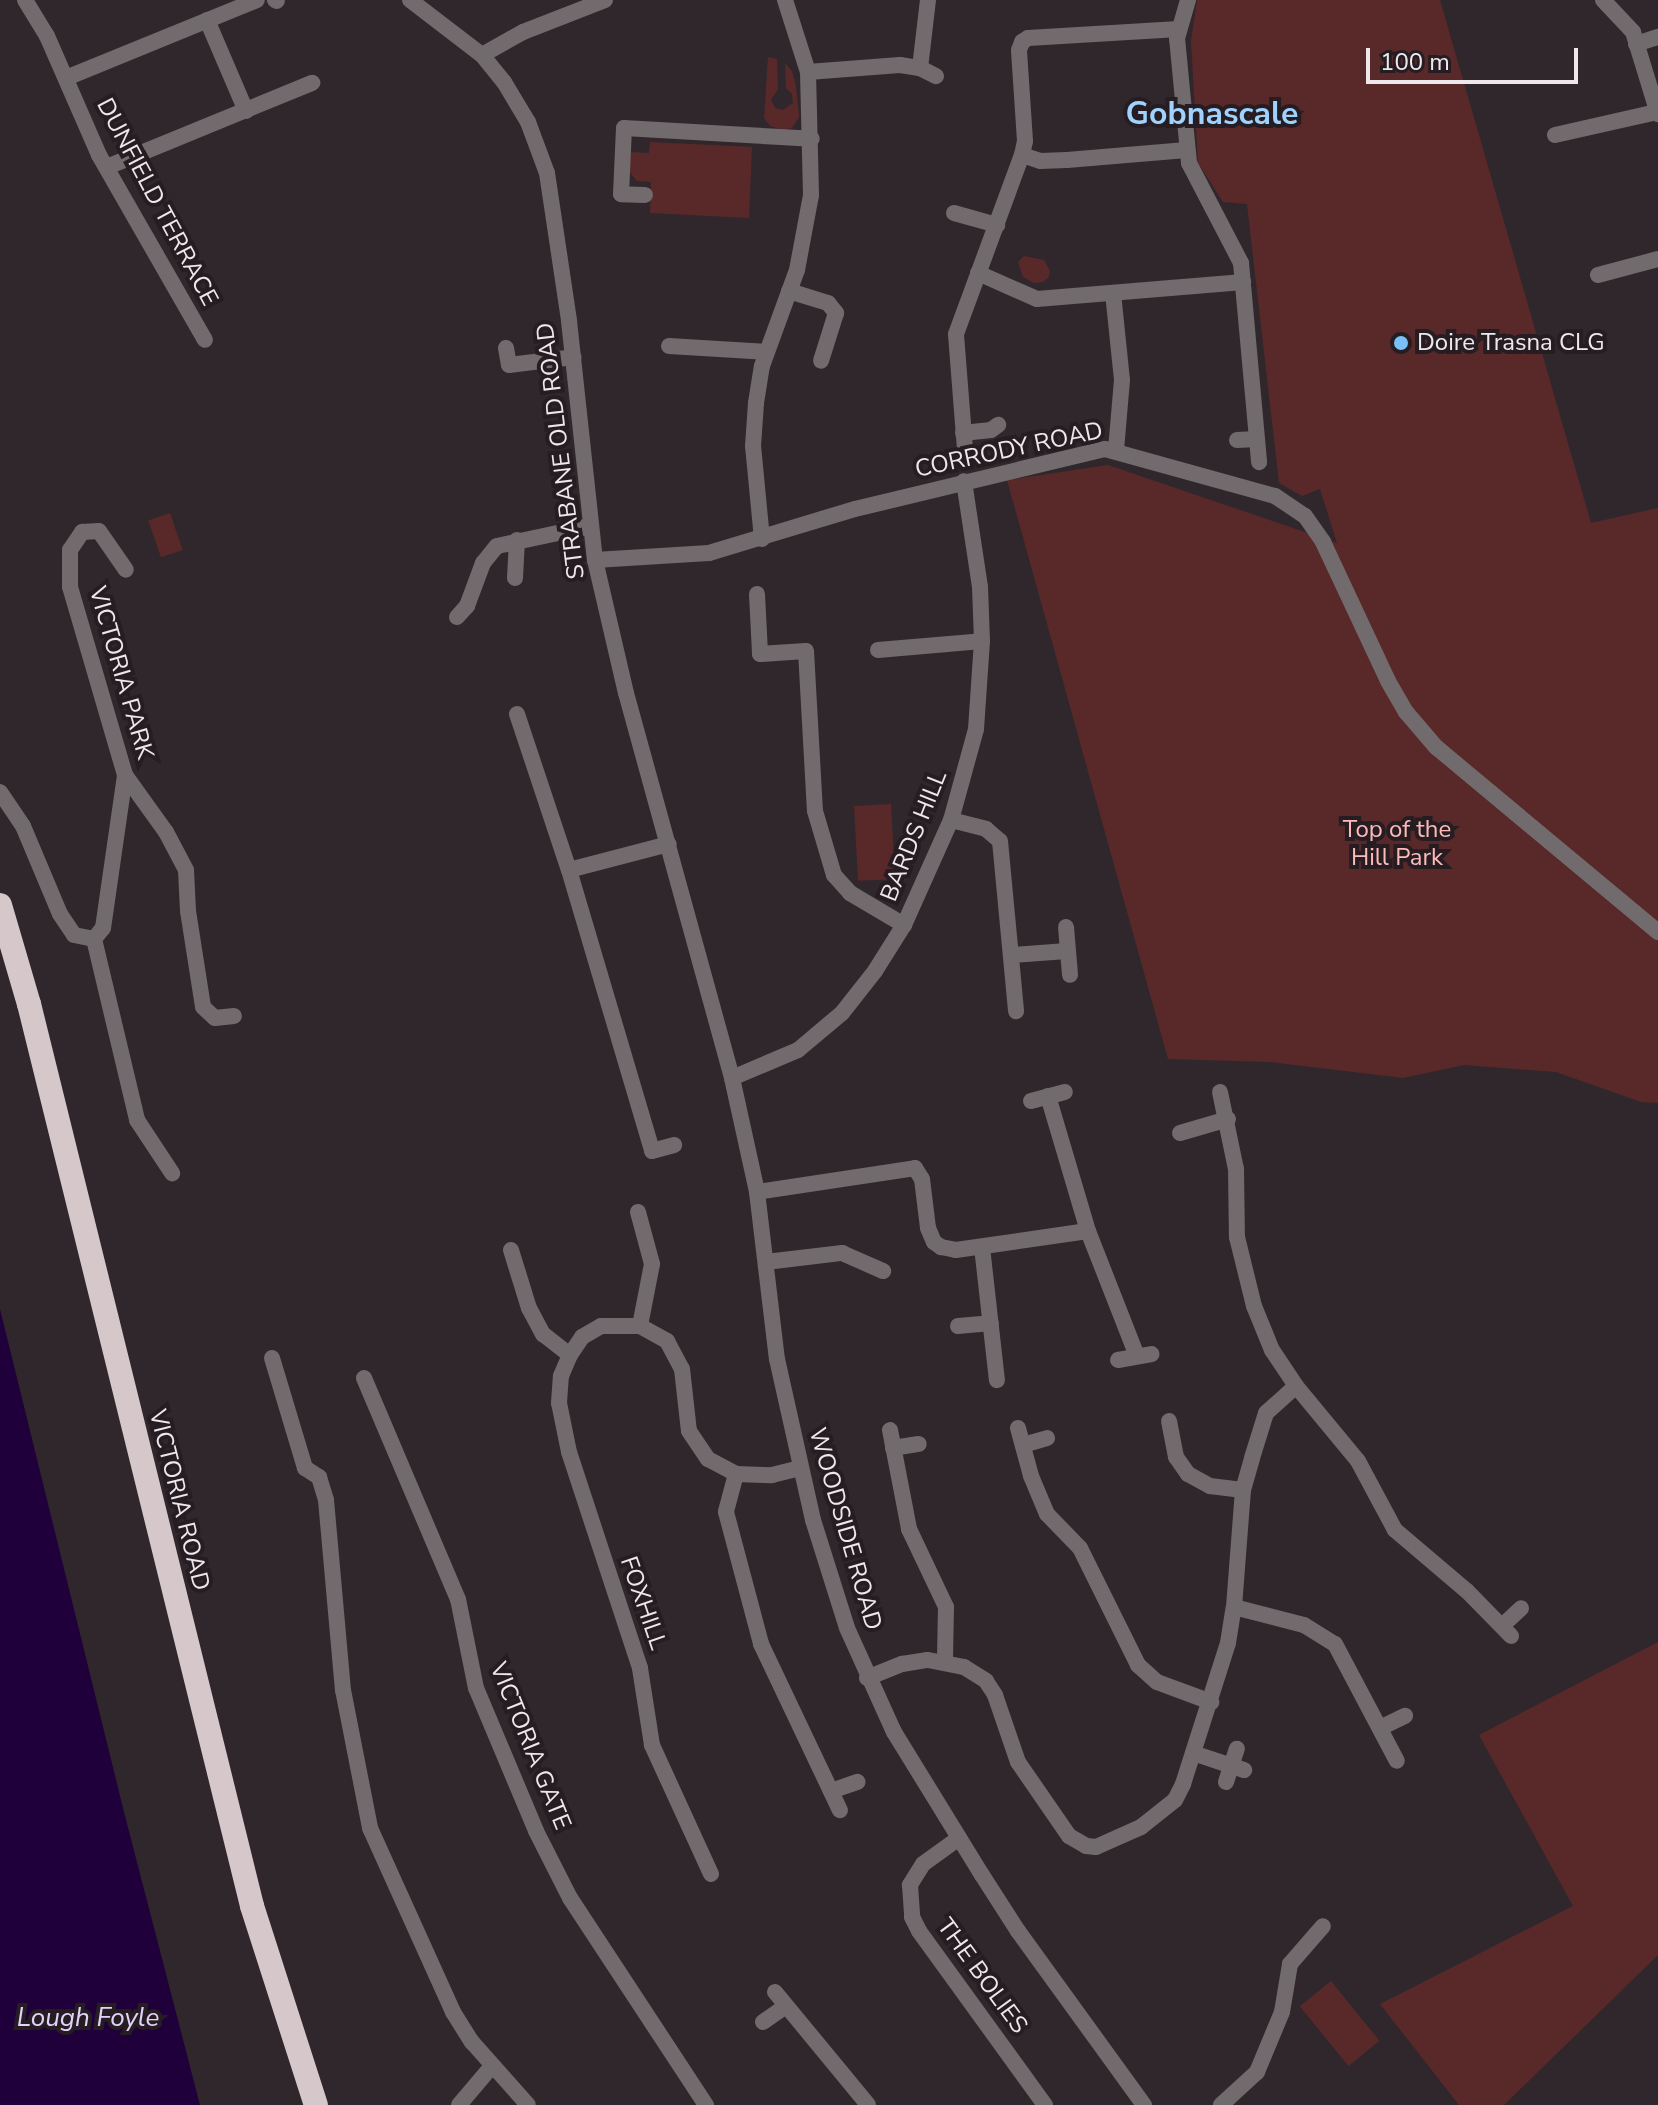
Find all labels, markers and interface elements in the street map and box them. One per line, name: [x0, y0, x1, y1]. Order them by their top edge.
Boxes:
scale bar: [1370, 32, 1582, 82]
text: 100 m: [1380, 46, 1450, 78]
street label: DUNFIELD TERRACE: [90, 93, 224, 311]
district label: Gobnascale: [1126, 95, 1298, 133]
street label: STRABANE OLD ROAD: [531, 321, 591, 581]
place label: Doire Trasna CLG: [1417, 329, 1605, 357]
marker: Doire Trasna CLG: [1392, 334, 1410, 352]
street label: CORRODY ROAD: [913, 416, 1105, 484]
street label: VICTORIA PARK: [83, 583, 159, 763]
street label: BARDS HILL: [875, 766, 953, 906]
park label: Top of the Hill Park: [1343, 816, 1451, 872]
street label: VICTORIA ROAD: [143, 1406, 215, 1594]
street label: WOODSIDE ROAD: [802, 1425, 888, 1633]
street label: FOXHILL: [614, 1553, 672, 1653]
street label: VICTORIA GATE: [483, 1658, 577, 1834]
street label: THE BOLIES: [931, 1913, 1033, 2039]
water label: Lough Foyle: [17, 2002, 159, 2034]

